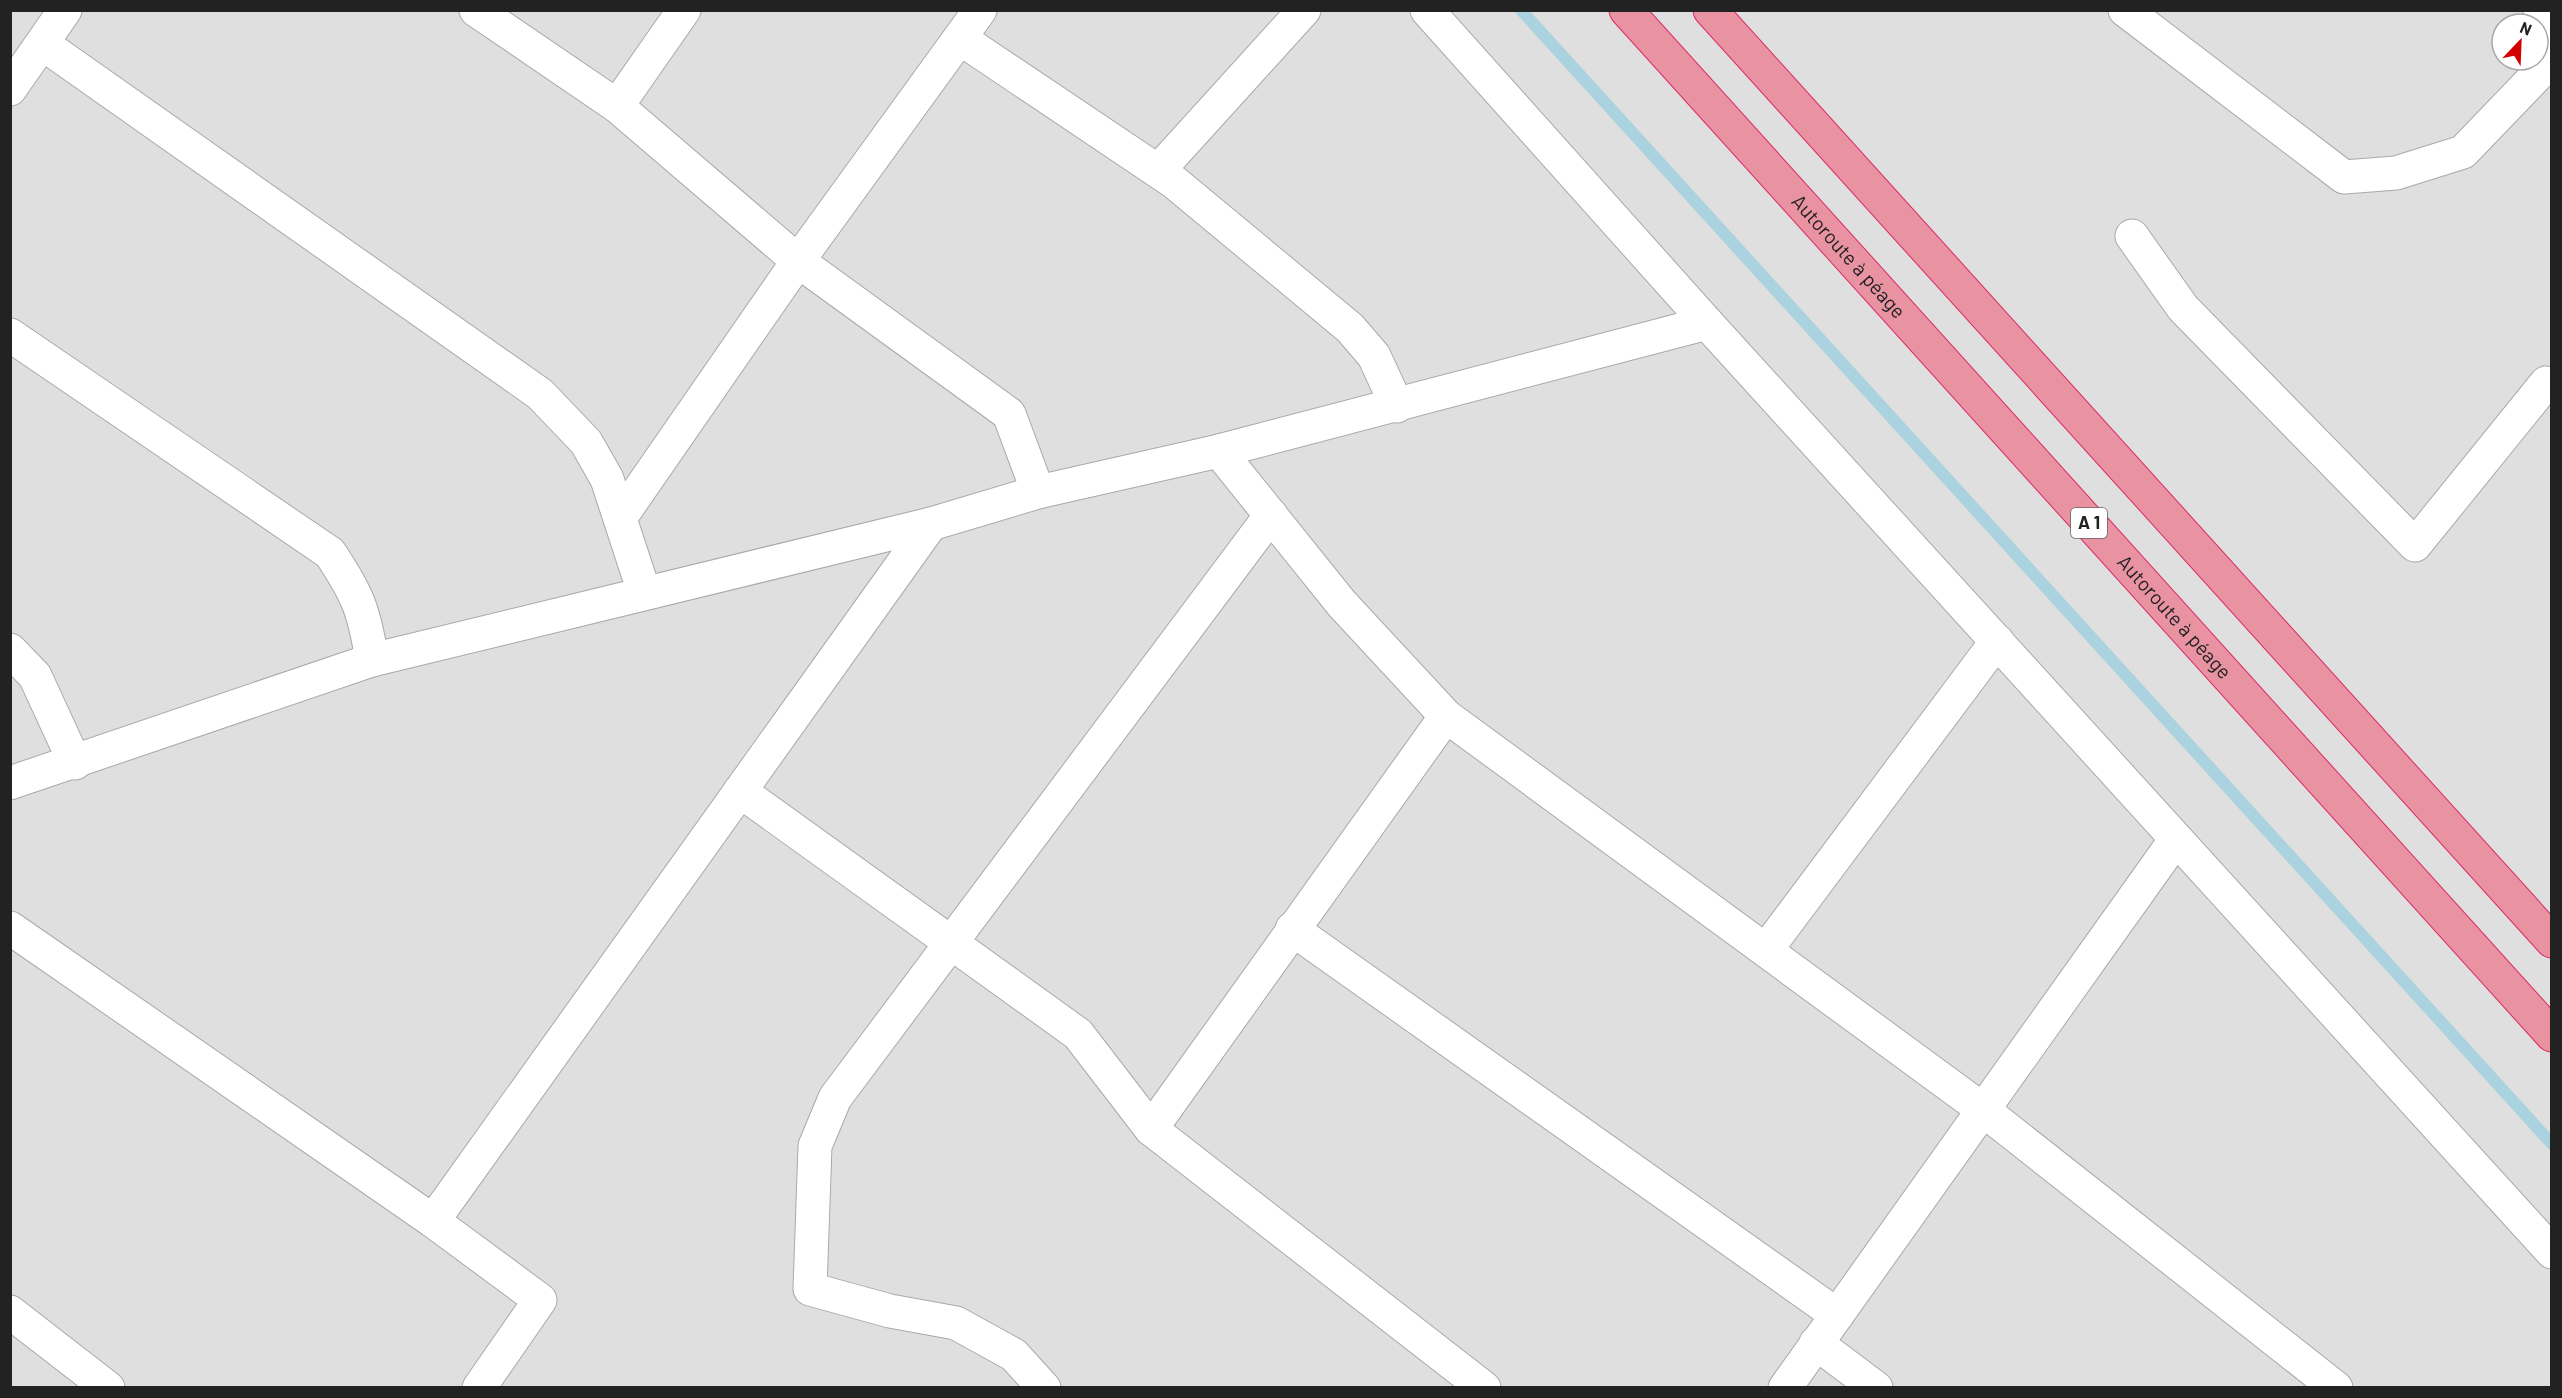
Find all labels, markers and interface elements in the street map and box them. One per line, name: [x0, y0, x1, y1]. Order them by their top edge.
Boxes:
north arrow: [2490, 12, 2550, 72]
text: N: [2517, 17, 2535, 39]
street label: Autoroute à péage: [1787, 189, 1911, 323]
road number: A 1: [2071, 508, 2107, 538]
street label: Autoroute à péage: [2113, 549, 2237, 683]

